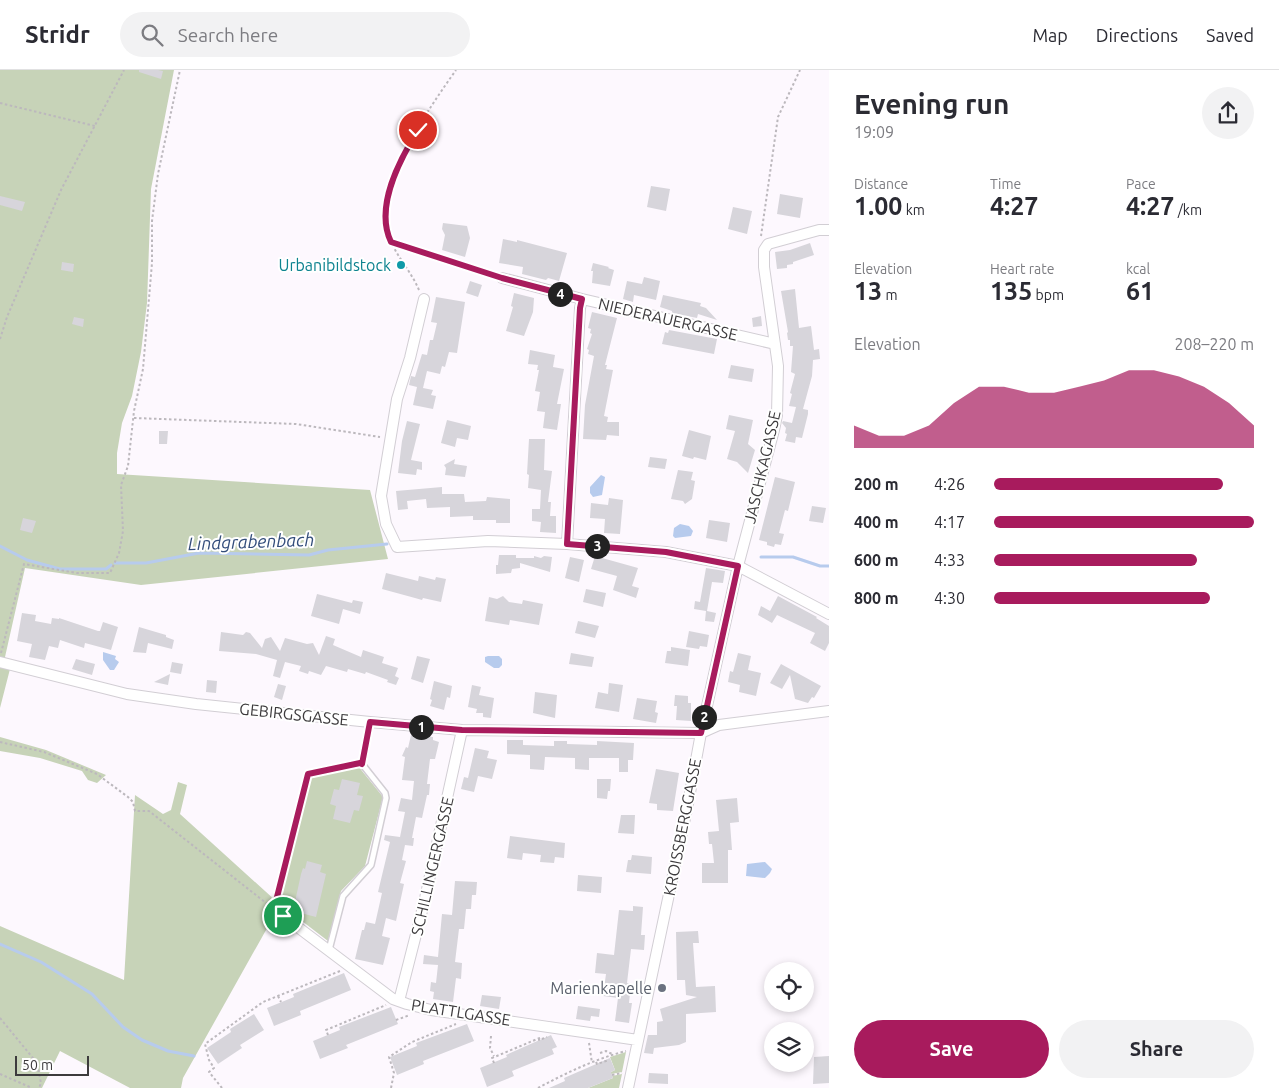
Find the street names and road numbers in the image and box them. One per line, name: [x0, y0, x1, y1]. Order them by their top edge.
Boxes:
street label: NIEDERAUERGASSE: [597, 294, 739, 344]
street label: JASCHKAGASSE: [740, 409, 784, 525]
street label: GEBIRGSGASSE: [239, 699, 350, 729]
street label: KROISSBERGGASSE: [660, 757, 704, 897]
street label: SCHILLINGERGASSE: [407, 795, 457, 937]
street label: PLATTLGASSE: [410, 995, 512, 1029]

